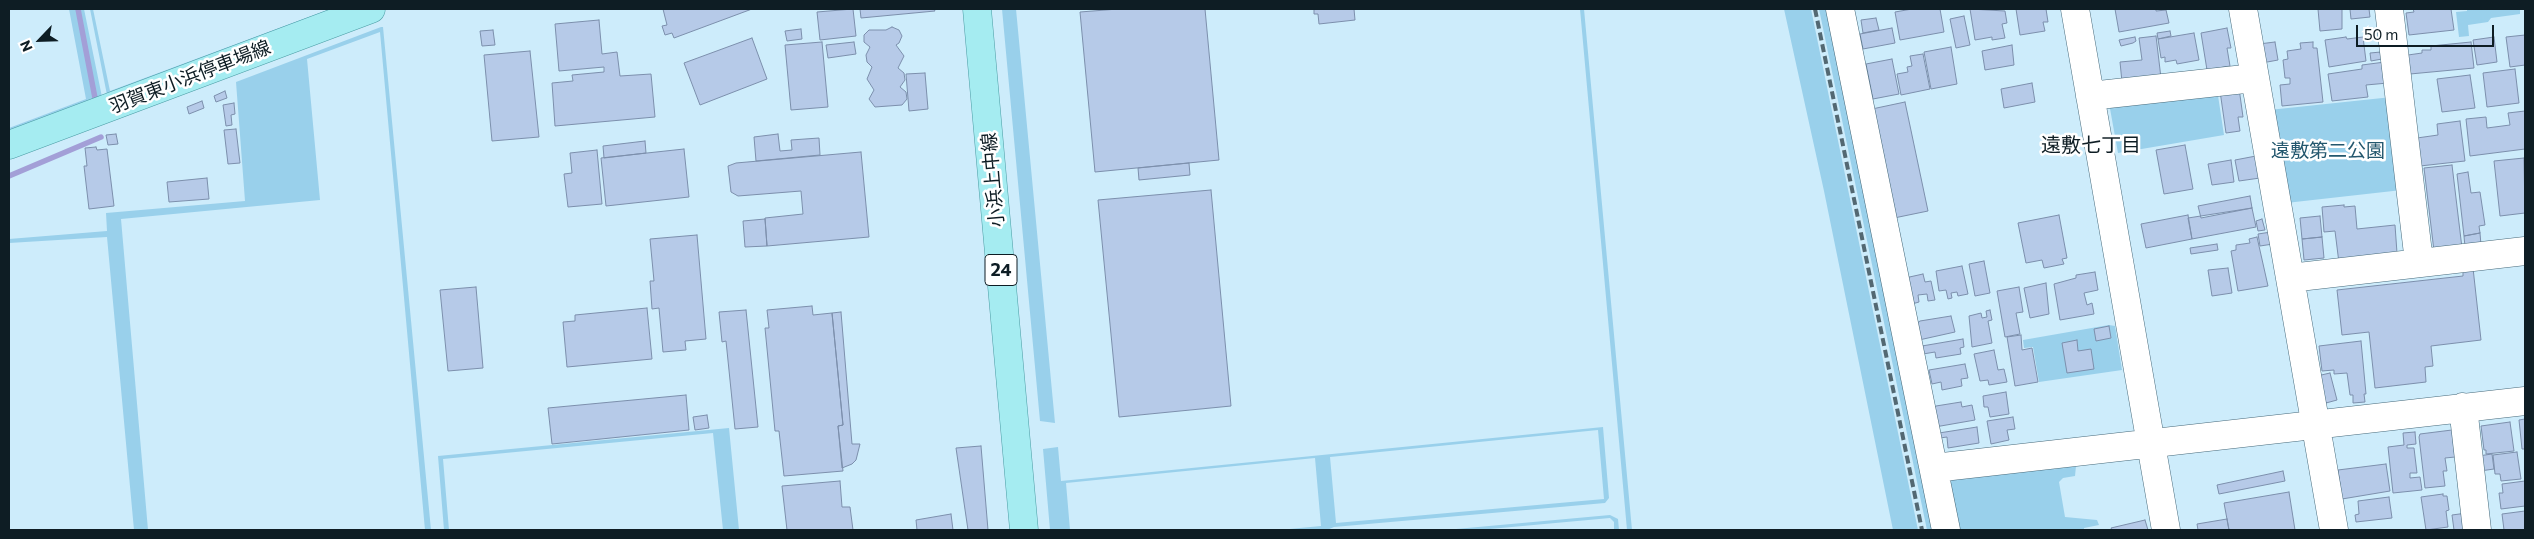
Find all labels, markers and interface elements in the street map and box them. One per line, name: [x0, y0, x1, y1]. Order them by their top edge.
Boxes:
north arrow: [15, 15, 65, 65]
scale bar: [2359, 15, 2496, 47]
text: 50 m: [2364, 25, 2398, 43]
street label: 羽賀東小浜停車場線: [106, 36, 274, 118]
text: N: [16, 38, 36, 55]
street label: 小浜上中線: [978, 132, 1008, 228]
district label: 遠敷七丁目: [2041, 133, 2141, 157]
park label: 遠敷第二公園: [2271, 140, 2385, 162]
road number: 24: [985, 254, 1017, 286]

